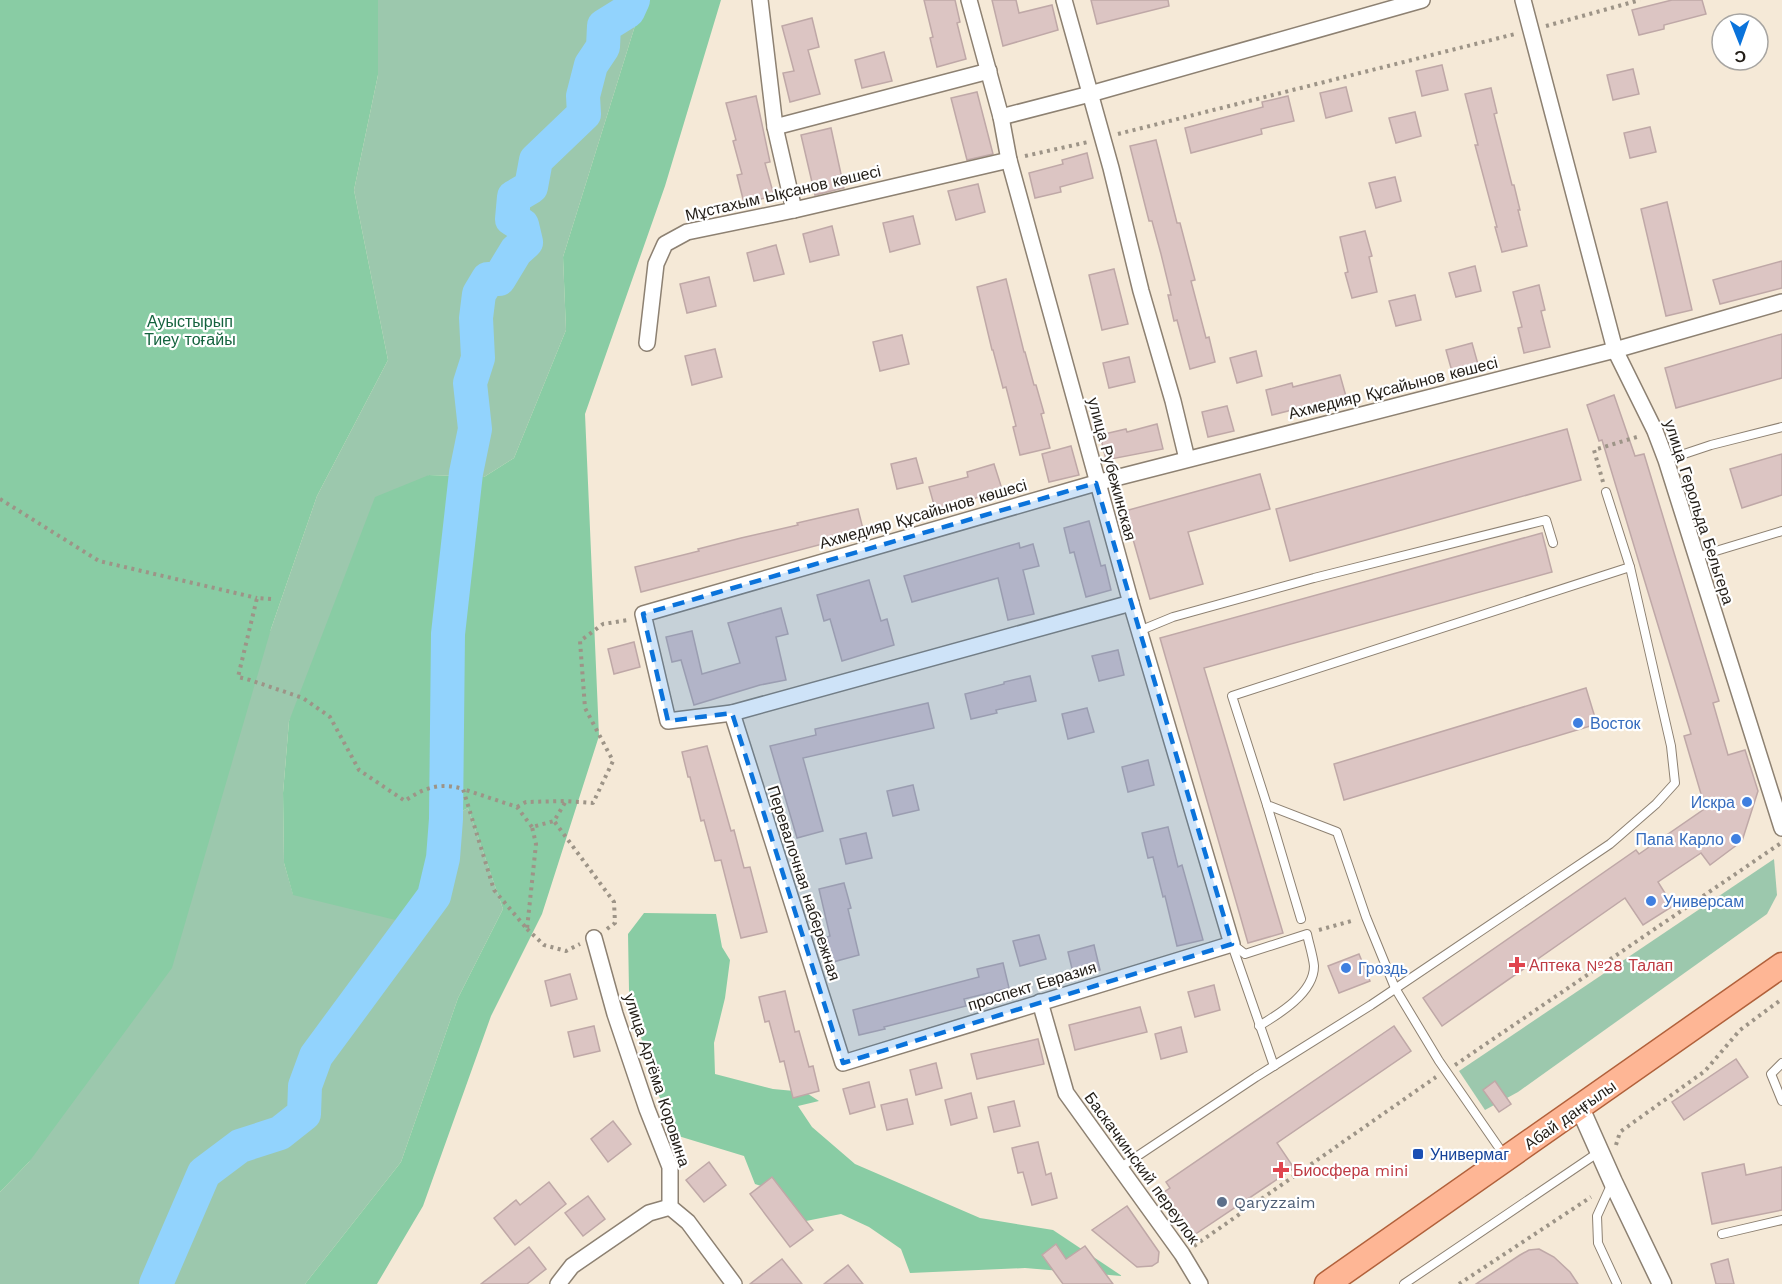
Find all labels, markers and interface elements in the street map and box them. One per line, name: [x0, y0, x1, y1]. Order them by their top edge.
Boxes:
north arrow: [1710, 12, 1770, 72]
text: С: [1734, 47, 1746, 66]
street label: Мұстахым Ықсанов көшесі: [683, 161, 883, 225]
park label: Ауыстырып Тиеу тоғайы: [144, 312, 236, 349]
street label: Ахмедияр Құсайынов көшесі: [1286, 353, 1500, 423]
street label: улица Рубежинская: [1084, 395, 1140, 543]
street label: улица Герольда Бельгера: [1660, 417, 1738, 607]
street label: Ахмедияр Құсайынов көшесі: [817, 475, 1029, 553]
place label: Восток: [1590, 714, 1642, 733]
marker: Восток: [1571, 716, 1585, 730]
street label: Перевалочная набережная: [763, 783, 845, 983]
place label: Искра: [1691, 793, 1735, 812]
marker: Искра: [1740, 795, 1754, 809]
place label: Папа Карло: [1636, 830, 1724, 849]
marker: Папа Карло: [1729, 832, 1743, 846]
place label: Универсам: [1663, 892, 1744, 911]
marker: Универсам: [1644, 894, 1658, 908]
place label: Аптека №28 Талап: [1529, 956, 1673, 975]
street label: проспект Евразия: [965, 957, 1099, 1015]
marker: Аптека №28 Талап: [1510, 958, 1524, 972]
place label: Гроздь: [1358, 959, 1408, 978]
marker: Гроздь: [1339, 961, 1353, 975]
street label: улица Артёма Коровина: [620, 991, 694, 1169]
street label: Абай даңғылы: [1520, 1076, 1620, 1154]
street label: Баскачкинский переулок: [1081, 1088, 1204, 1248]
place label: Универмаг: [1430, 1145, 1509, 1164]
marker: Универмаг: [1411, 1147, 1425, 1161]
place label: Биосфера mini: [1293, 1161, 1408, 1180]
marker: Биосфера mini: [1274, 1163, 1288, 1177]
place label: Qaryzzaim: [1234, 1193, 1315, 1212]
marker: Qaryzzaim: [1215, 1195, 1229, 1209]

